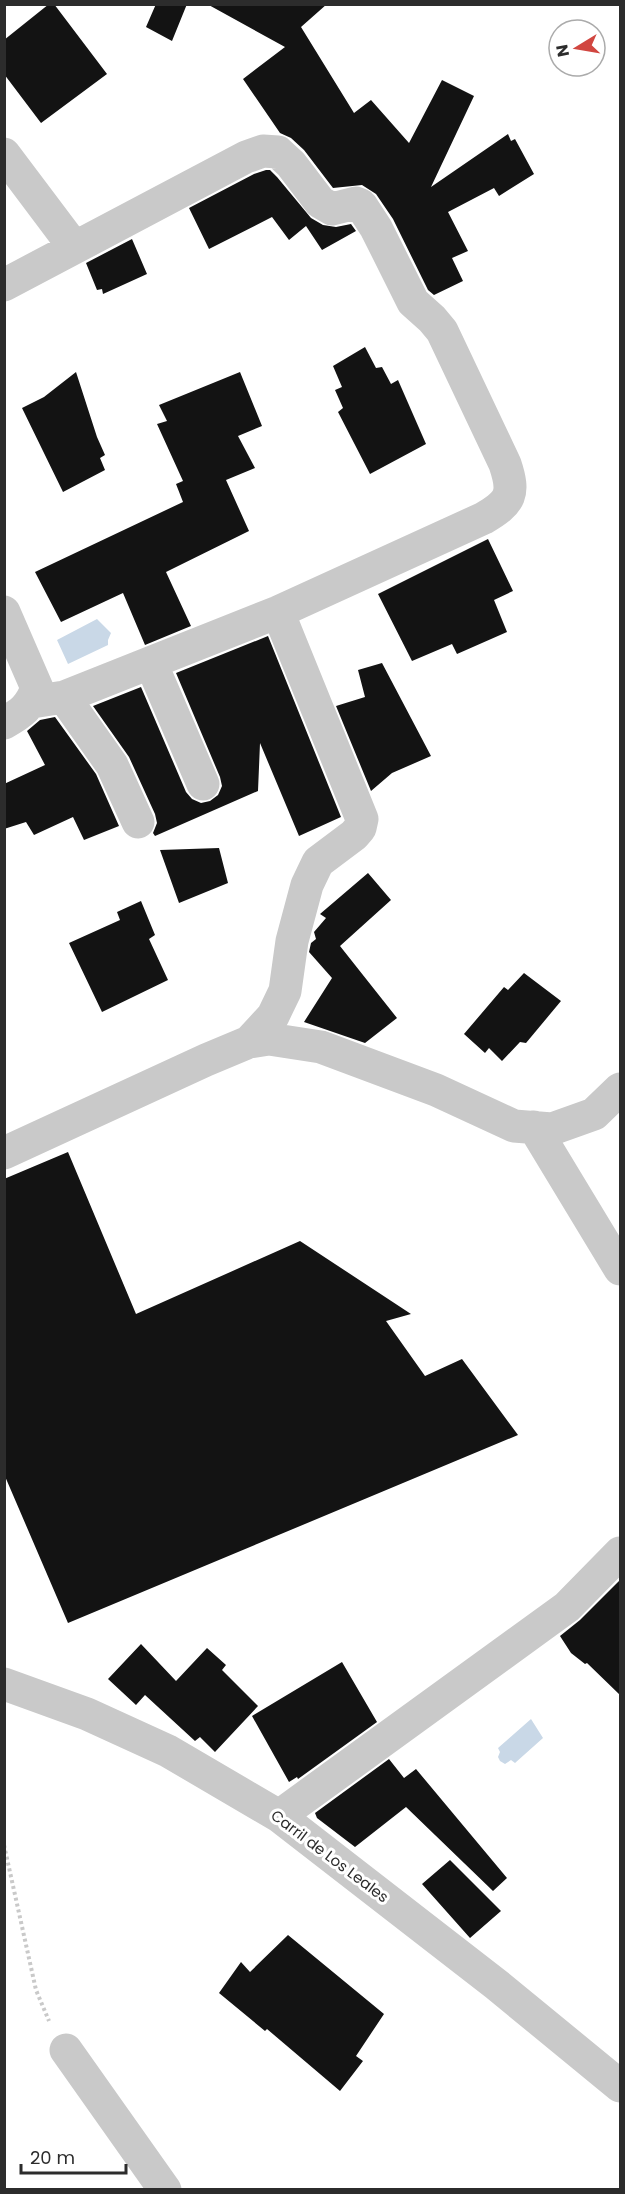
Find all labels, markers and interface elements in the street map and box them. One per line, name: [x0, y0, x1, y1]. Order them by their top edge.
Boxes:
north arrow: [547, 18, 607, 78]
text: N: [550, 43, 575, 59]
street label: Carril de Los Leales: [267, 1805, 393, 1907]
scale bar: [21, 2137, 126, 2175]
text: 20 m: [30, 2145, 75, 2170]

